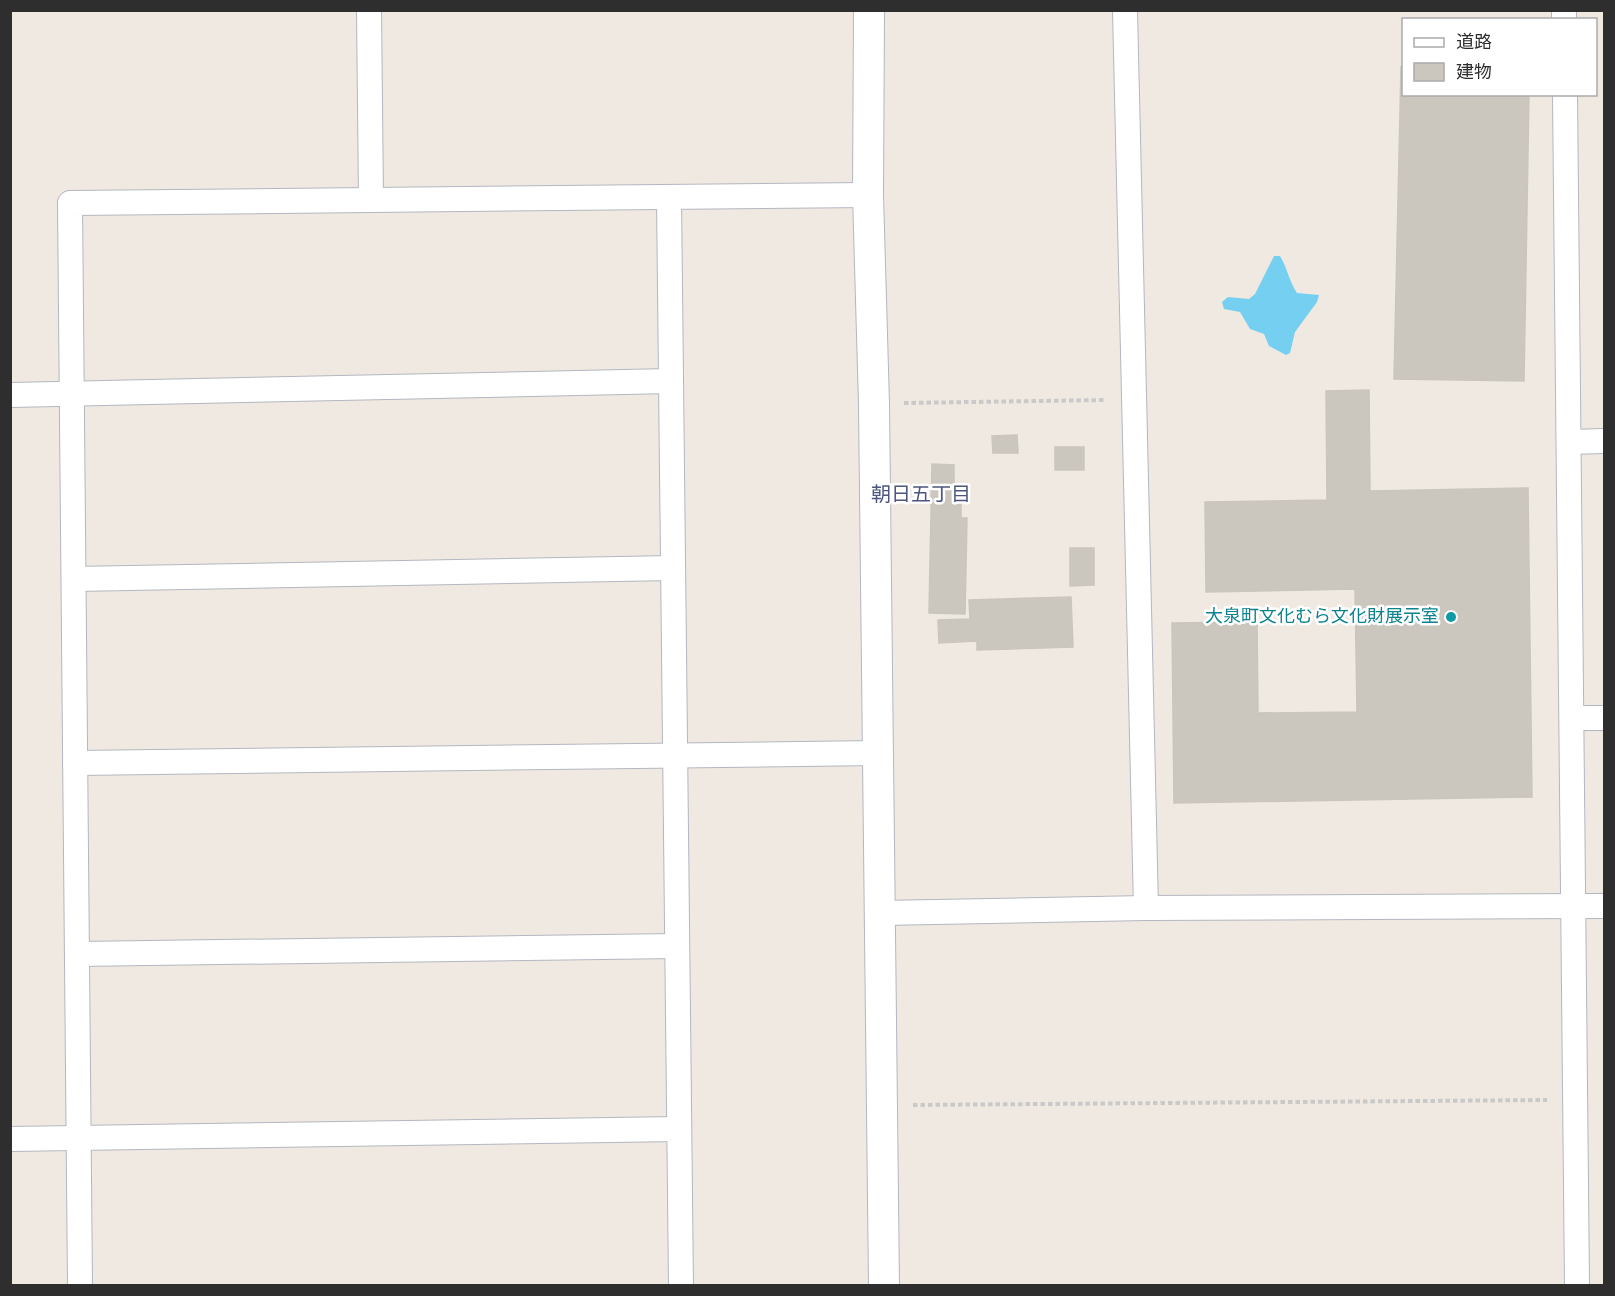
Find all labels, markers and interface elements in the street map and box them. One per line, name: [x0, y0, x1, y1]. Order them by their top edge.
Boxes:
legend: [1402, 18, 1597, 96]
text: 道路: [1456, 32, 1492, 55]
text: 建物: [1456, 62, 1492, 85]
district label: 朝日五丁目: [871, 483, 971, 509]
place label: 大泉町文化むら文化財展示室: [1205, 606, 1439, 629]
marker: 大泉町文化むら文化財展示室: [1444, 610, 1458, 624]

